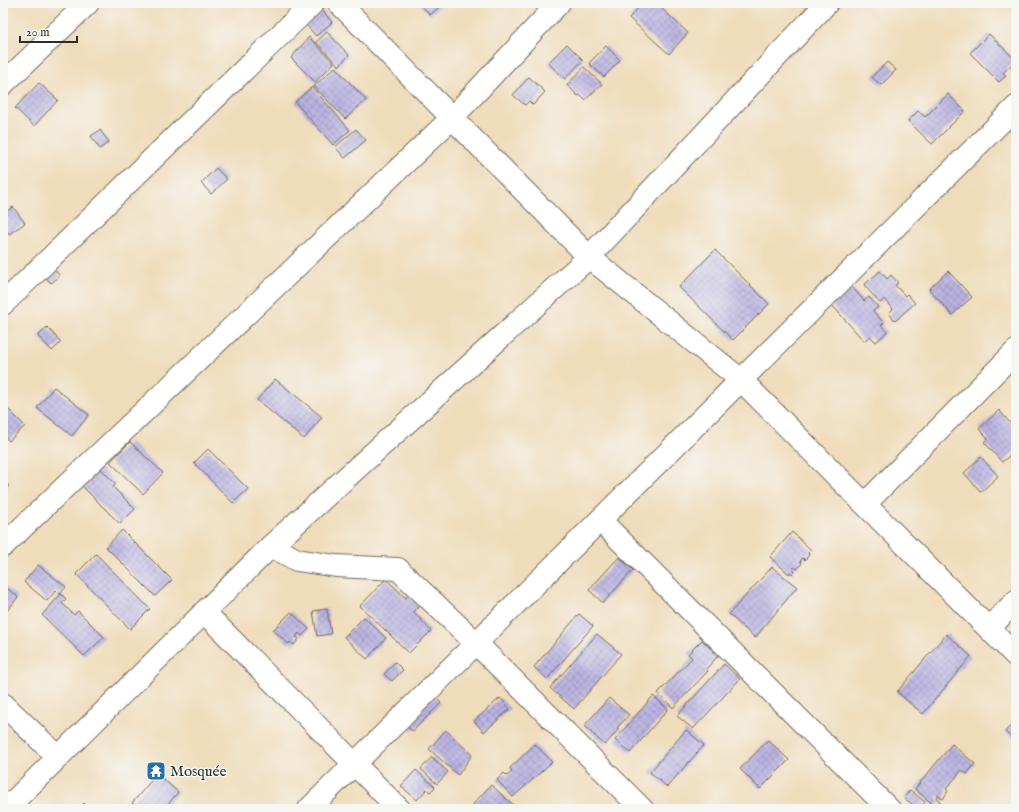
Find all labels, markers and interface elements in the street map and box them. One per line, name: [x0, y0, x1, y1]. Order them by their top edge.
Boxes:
scale bar: [20, 18, 77, 44]
text: 20 m: [26, 25, 49, 40]
temple icon: Mosquée: [145, 760, 167, 782]
place label: Mosquée: [170, 762, 226, 781]

